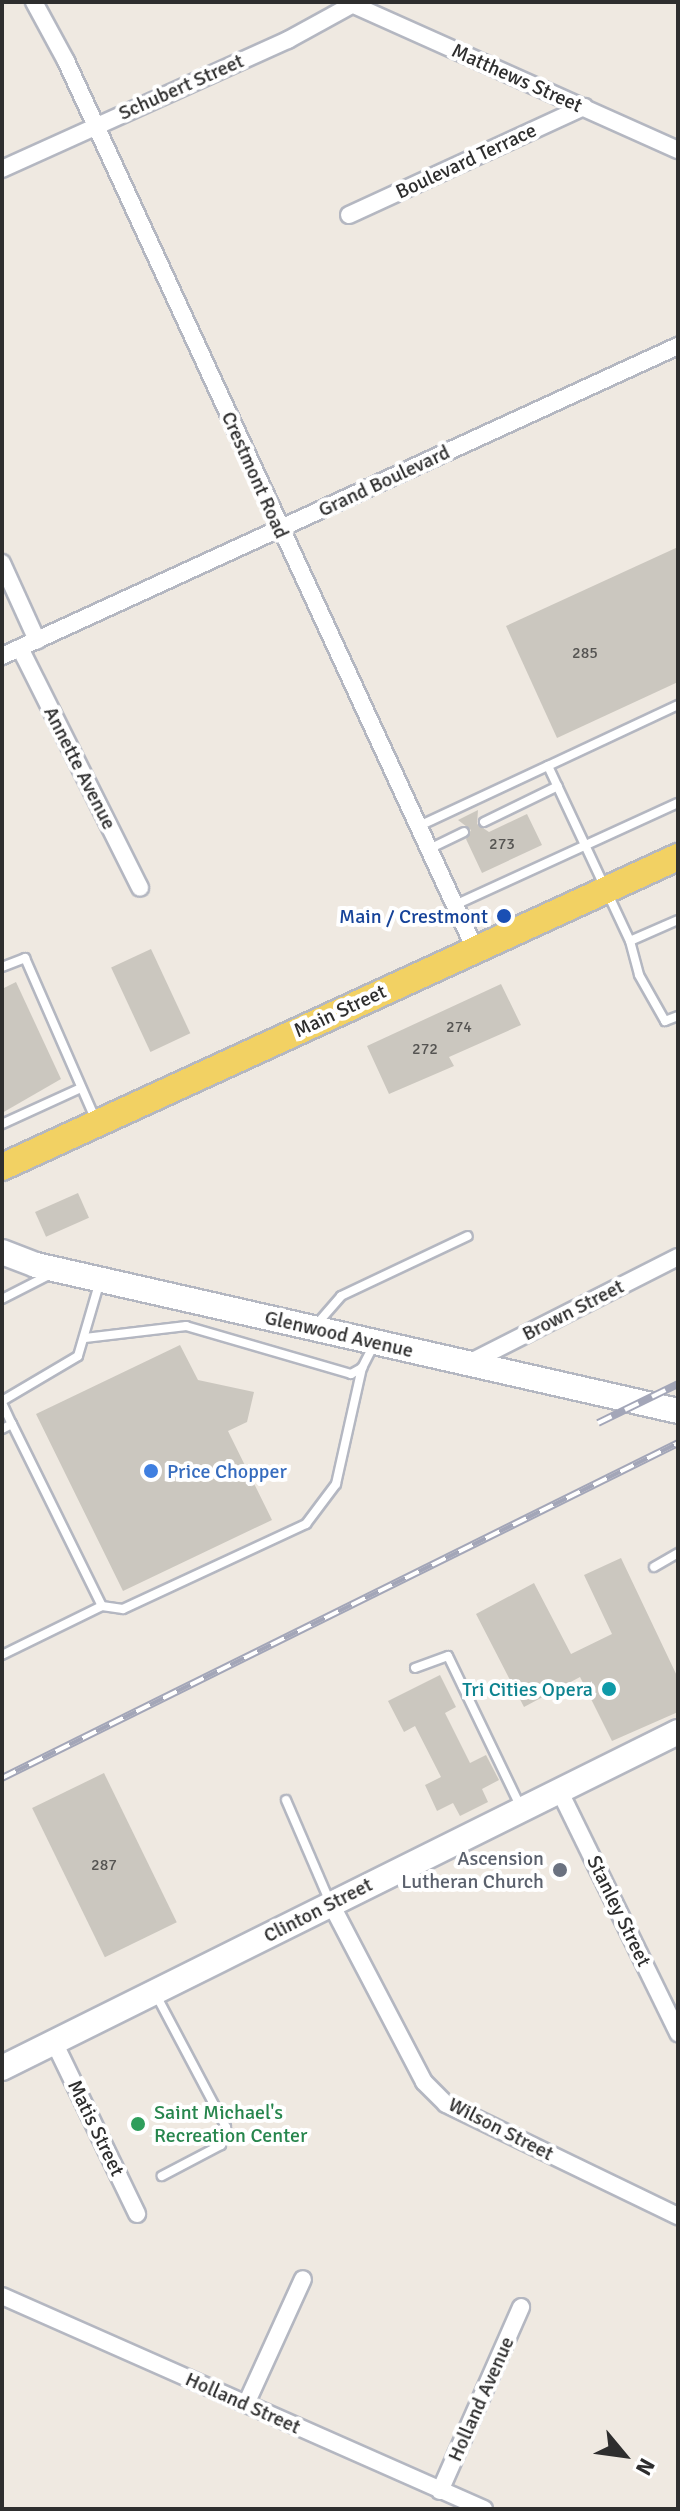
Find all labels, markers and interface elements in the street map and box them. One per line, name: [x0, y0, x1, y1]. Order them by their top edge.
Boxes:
street label: Matthews Street: [448, 38, 586, 118]
street label: Schubert Street: [115, 49, 247, 125]
street label: Boulevard Terrace: [392, 118, 540, 204]
street label: Crestmont Road: [216, 408, 294, 542]
street label: Grand Boulevard: [315, 440, 453, 522]
house number: 285: [572, 643, 598, 663]
street label: Annette Avenue: [39, 702, 121, 834]
house number: 273: [489, 834, 515, 854]
place label: Main / Crestmont: [339, 904, 488, 928]
marker: Main / Crestmont: [495, 907, 513, 925]
street label: Main Street: [290, 979, 390, 1043]
house number: 274: [446, 1017, 472, 1037]
house number: 272: [412, 1039, 438, 1059]
street label: Brown Street: [518, 1274, 628, 1346]
street label: Glenwood Avenue: [262, 1305, 416, 1363]
place label: Price Chopper: [167, 1459, 287, 1483]
marker: Price Chopper: [142, 1462, 160, 1480]
place label: Tri Cities Opera: [462, 1677, 593, 1701]
marker: Tri Cities Opera: [600, 1680, 618, 1698]
place label: Ascension Lutheran Church: [401, 1846, 544, 1893]
street label: Stanley Street: [582, 1852, 656, 1970]
house number: 287: [91, 1855, 117, 1875]
marker: Ascension Lutheran Church: [551, 1861, 569, 1879]
street label: Clinton Street: [260, 1872, 376, 1948]
street label: Matis Street: [62, 2076, 130, 2180]
street label: Wilson Street: [444, 2092, 558, 2166]
place label: Saint Michael's Recreation Center: [154, 2100, 307, 2147]
marker: Saint Michael's Recreation Center: [129, 2115, 147, 2133]
street label: Holland Avenue: [443, 2333, 519, 2465]
street label: Holland Street: [182, 2367, 304, 2439]
north arrow: [584, 2415, 664, 2495]
text: N: [630, 2454, 661, 2480]

